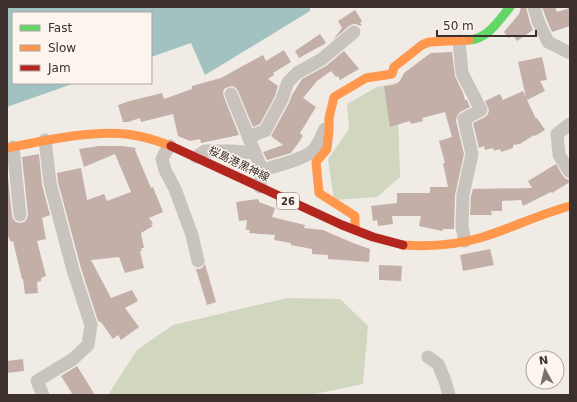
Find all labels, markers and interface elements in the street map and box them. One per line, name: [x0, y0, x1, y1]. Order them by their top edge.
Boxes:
legend: [12, 12, 152, 84]
scale bar: [437, 12, 536, 38]
text: 50 m: [443, 19, 474, 33]
text: Fast: [48, 21, 72, 35]
text: Slow: [48, 41, 76, 55]
text: Jam: [47, 61, 71, 75]
street label: 桜島港黒神線: [206, 144, 272, 184]
road number: 26: [277, 193, 299, 209]
north arrow: [525, 350, 565, 390]
text: N: [538, 354, 549, 368]

